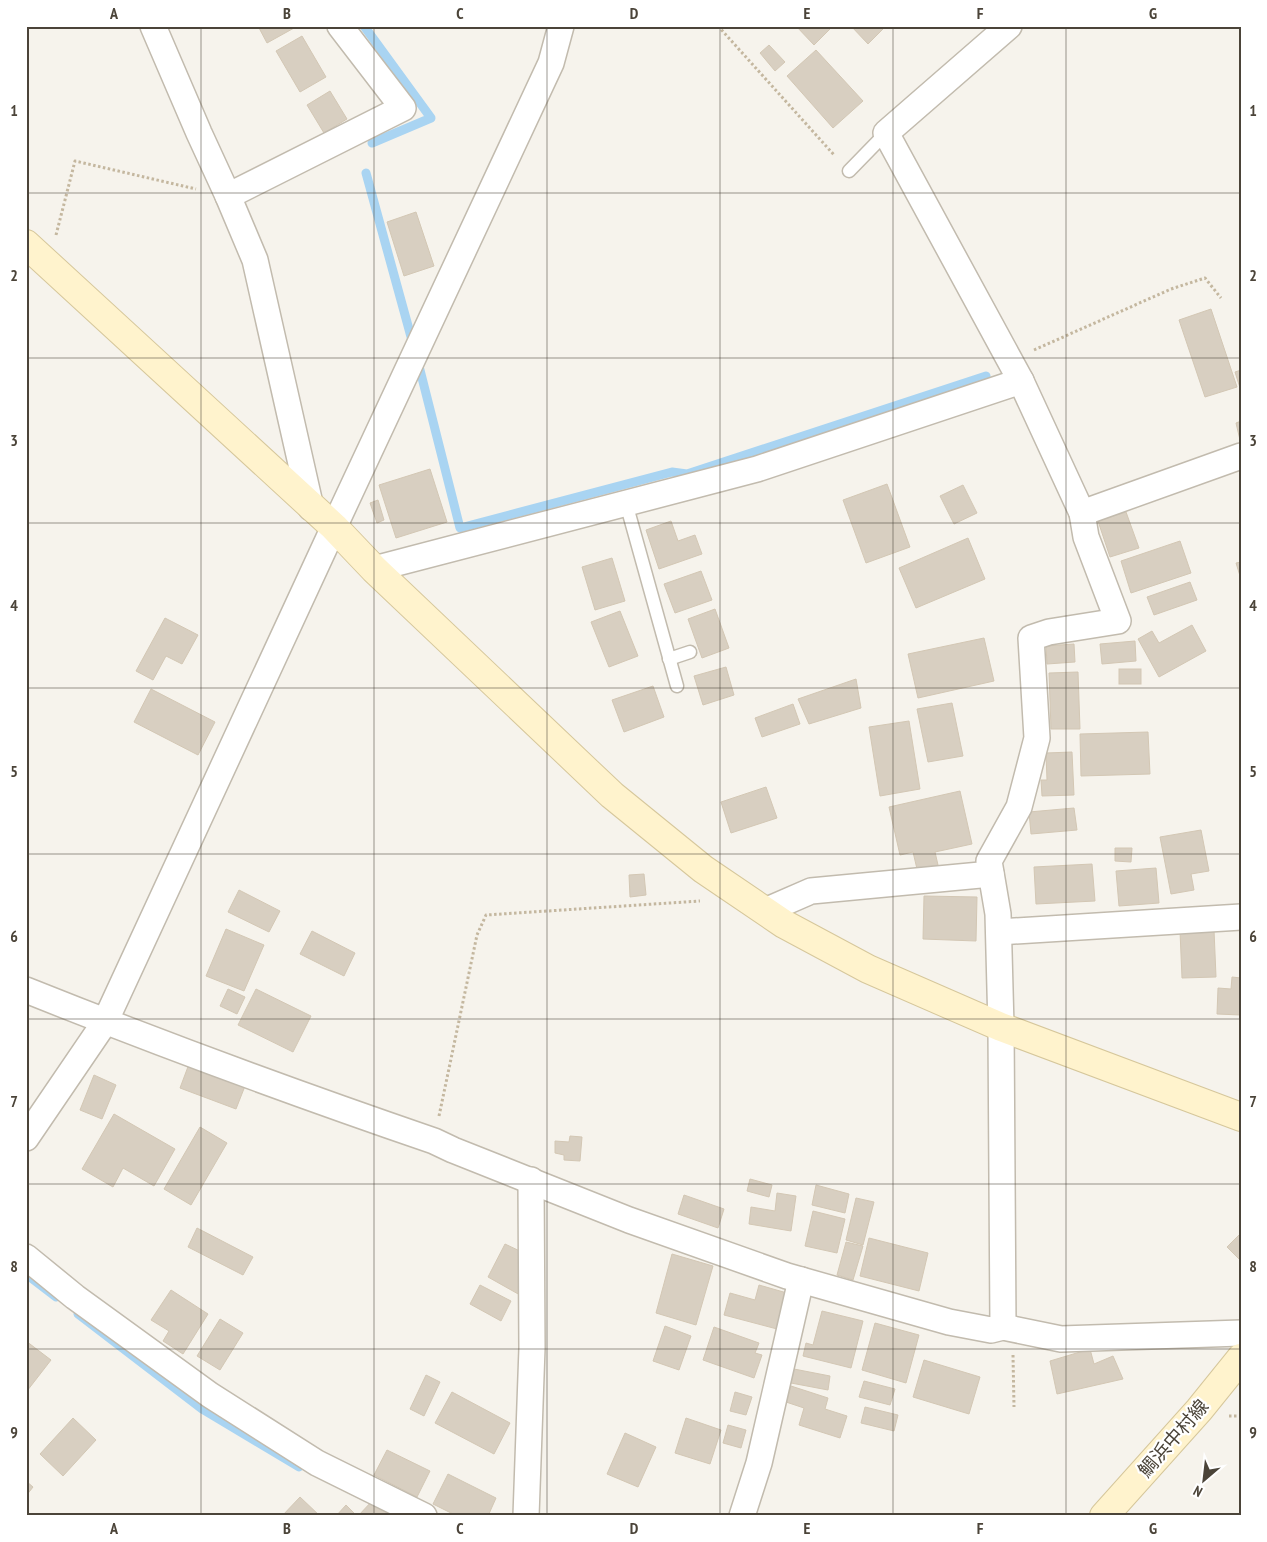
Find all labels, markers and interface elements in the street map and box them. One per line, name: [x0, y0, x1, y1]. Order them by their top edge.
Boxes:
text: A: [109, 3, 119, 23]
text: B: [283, 3, 291, 23]
text: C: [456, 3, 464, 23]
text: D: [630, 3, 639, 23]
text: E: [804, 3, 811, 23]
text: F: [977, 3, 984, 23]
text: G: [1149, 3, 1157, 23]
text: 1: [10, 100, 18, 120]
text: 1: [1249, 100, 1257, 120]
text: 2: [10, 265, 18, 285]
text: 2: [1249, 265, 1257, 285]
text: 3: [10, 430, 18, 450]
text: 3: [1249, 430, 1257, 450]
text: 4: [10, 595, 18, 615]
text: 4: [1249, 595, 1257, 615]
text: 5: [10, 761, 18, 781]
text: 5: [1249, 761, 1257, 781]
text: 6: [10, 926, 18, 946]
text: 6: [1249, 926, 1257, 946]
text: 7: [10, 1091, 18, 1111]
text: 7: [1249, 1091, 1257, 1111]
text: 8: [10, 1256, 18, 1276]
text: 8: [1249, 1256, 1257, 1276]
street label: 鯛浜中村線: [1133, 1394, 1213, 1482]
text: 9: [10, 1422, 18, 1442]
text: 9: [1249, 1422, 1257, 1442]
north arrow: [1180, 1454, 1230, 1504]
text: N: [1190, 1482, 1205, 1501]
text: A: [109, 1518, 119, 1538]
text: B: [283, 1518, 291, 1538]
text: C: [456, 1518, 464, 1538]
text: D: [630, 1518, 639, 1538]
text: E: [804, 1518, 811, 1538]
text: F: [977, 1518, 984, 1538]
text: G: [1149, 1518, 1157, 1538]

